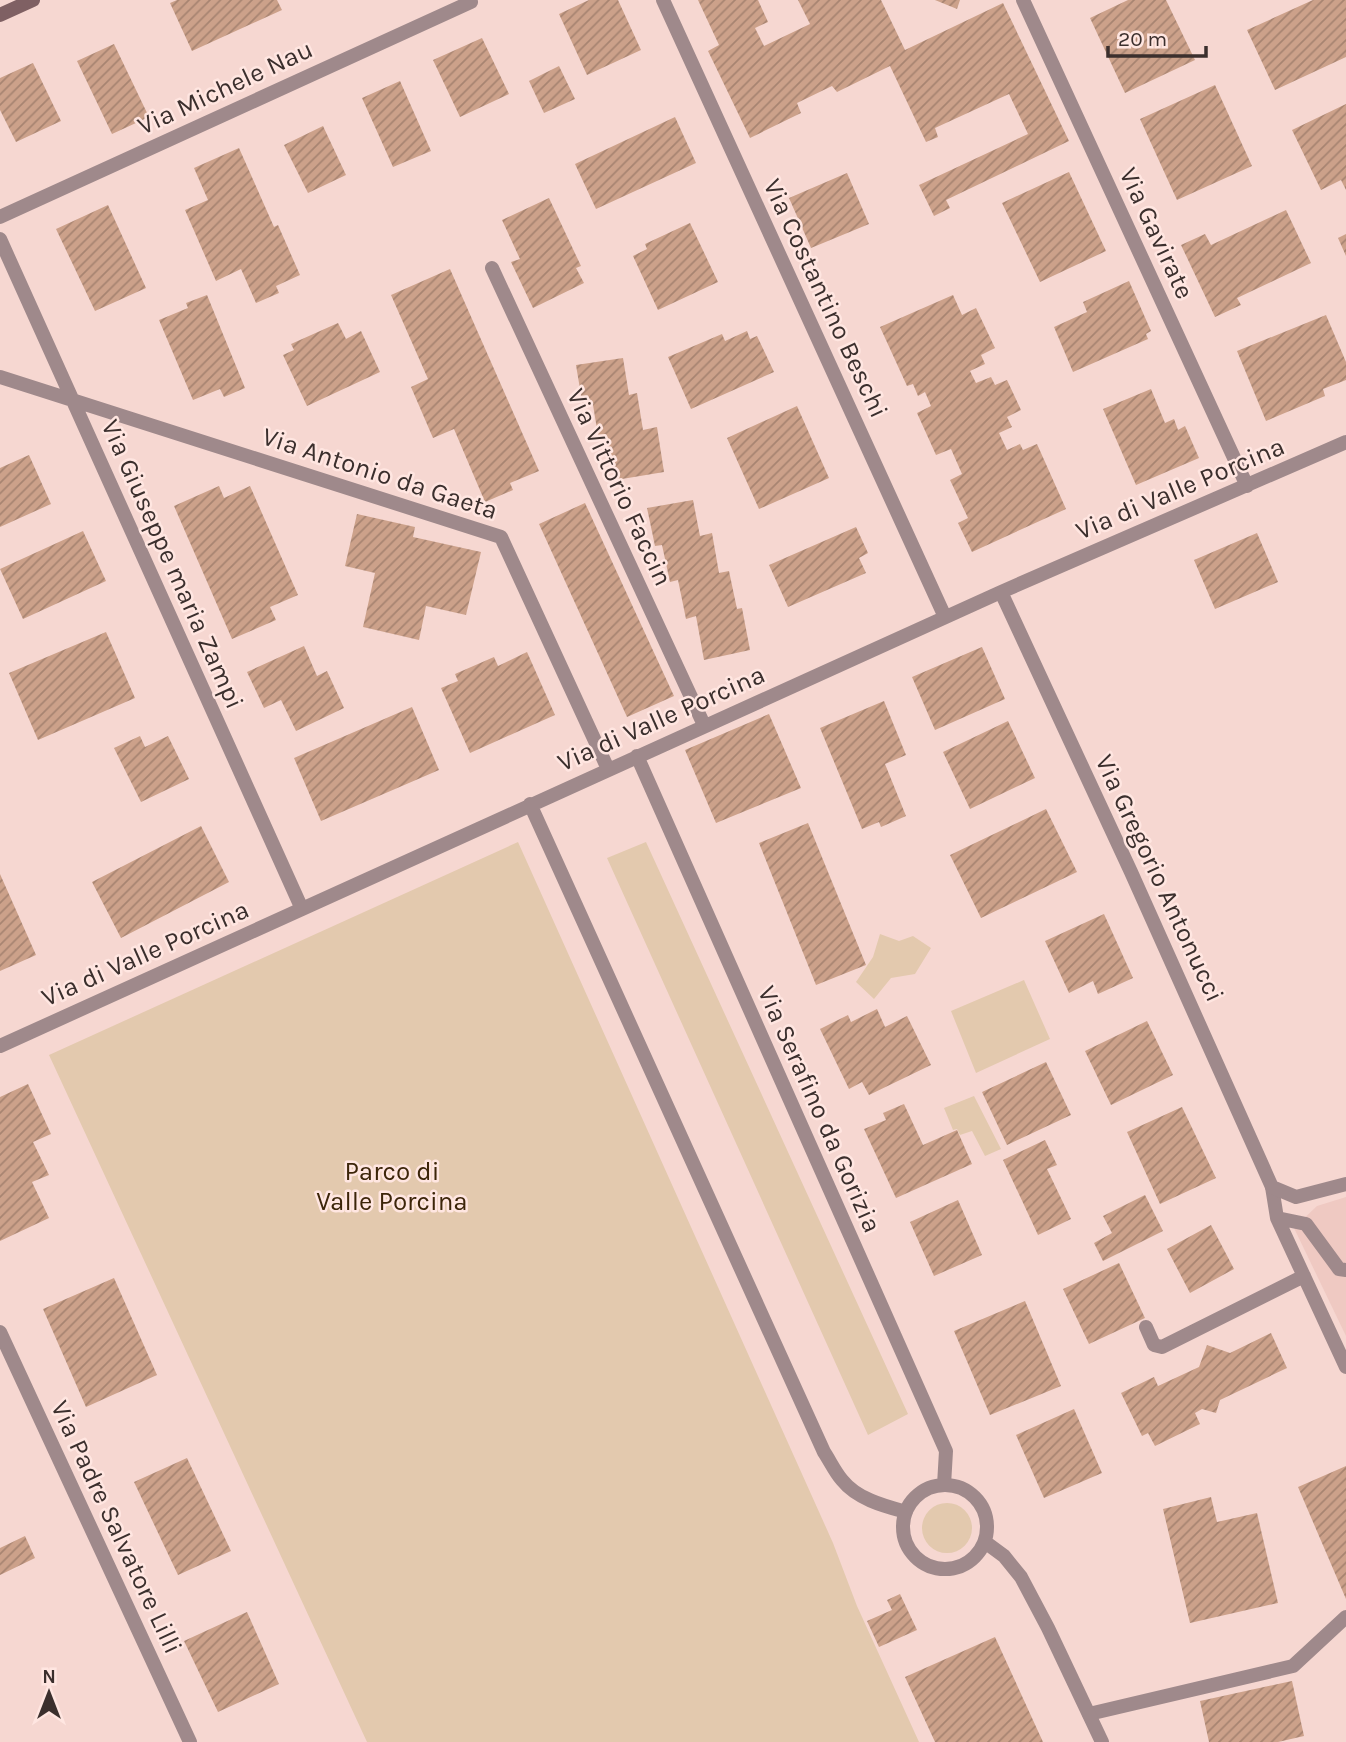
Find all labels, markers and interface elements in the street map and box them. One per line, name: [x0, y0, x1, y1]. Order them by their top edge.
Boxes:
scale bar: [1108, 14, 1206, 58]
text: 20 m: [1118, 27, 1167, 51]
street label: Via Michele Nau: [133, 33, 318, 142]
street label: Via Gavirate: [1113, 163, 1201, 304]
street label: Via Costantino Beschi: [757, 174, 895, 423]
street label: Via Vittorio Faccin: [560, 384, 679, 591]
street label: Via Giuseppe maria Zampi: [95, 415, 250, 714]
street label: Via Antonio da Gaeta: [258, 421, 501, 526]
street label: Via di Valle Porcina: [1071, 431, 1289, 546]
street label: Via di Valle Porcina: [553, 659, 770, 778]
street label: Via Gregorio Antonucci: [1089, 750, 1231, 1007]
street label: Via di Valle Porcina: [37, 894, 254, 1013]
street label: Via Serafino da Gorizia: [751, 981, 888, 1237]
park label: Parco di Valle Porcina: [316, 1156, 468, 1217]
street label: Via Padre Salvatore Lilli: [44, 1396, 189, 1659]
north arrow: [14, 1658, 84, 1728]
text: N: [42, 1666, 56, 1688]

